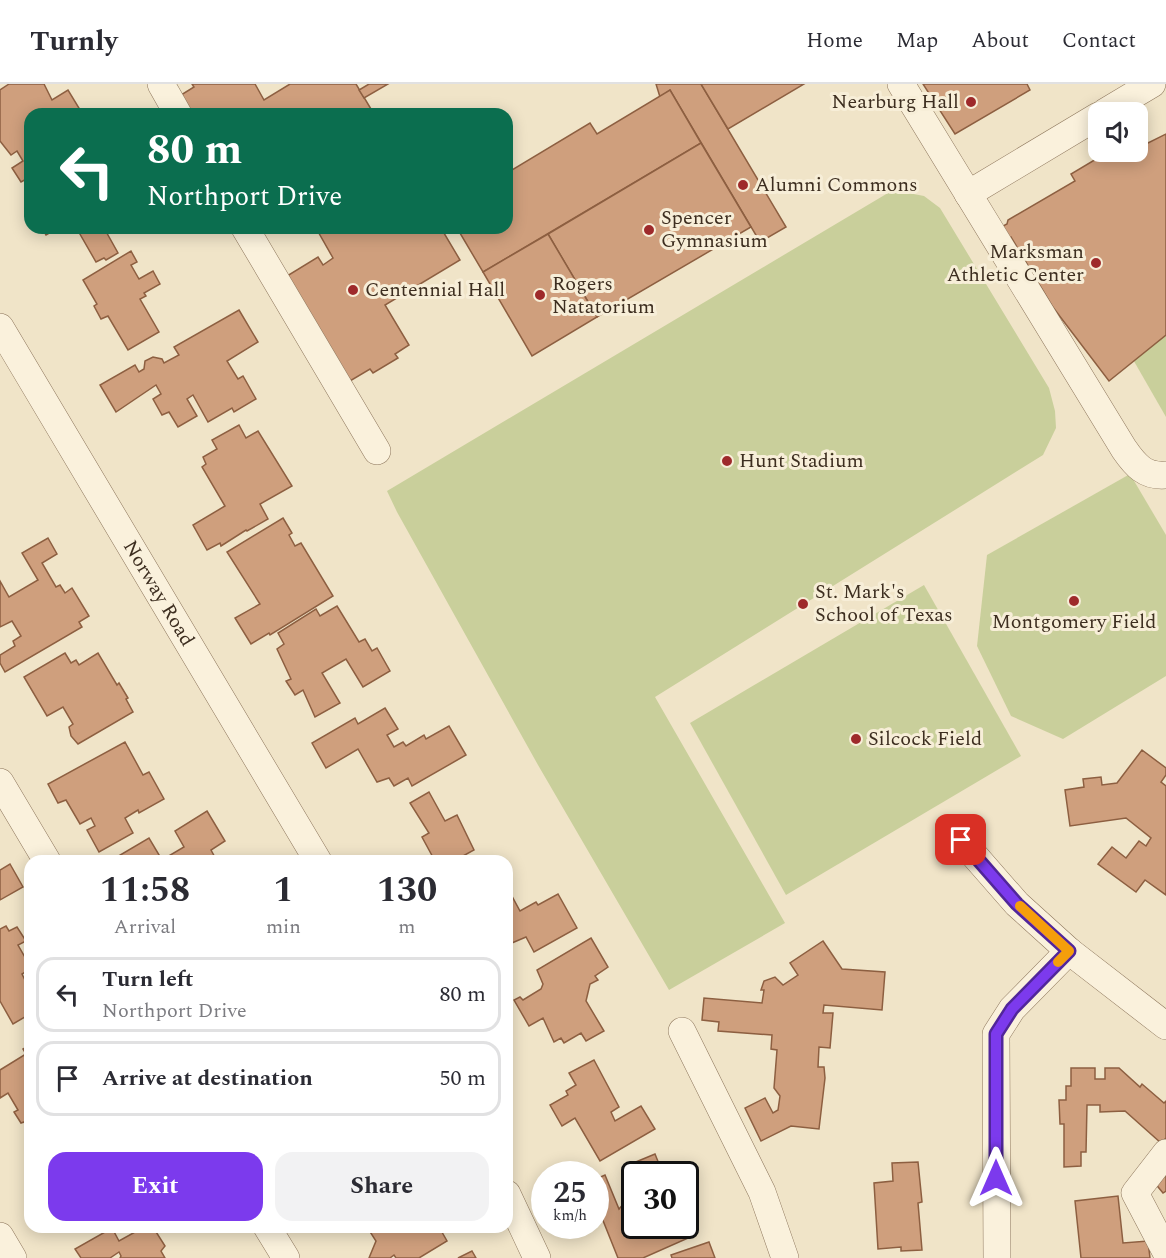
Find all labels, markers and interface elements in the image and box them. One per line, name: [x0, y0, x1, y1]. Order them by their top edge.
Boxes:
text: Turnly: [30, 20, 118, 63]
text: Home: [806, 25, 863, 57]
text: Map: [896, 25, 938, 57]
text: About: [971, 25, 1029, 57]
text: Contact: [1062, 25, 1136, 57]
place label: Nearburg Hall: [832, 87, 959, 117]
marker: Nearburg Hall: [964, 95, 978, 109]
map controls: [1088, 102, 1148, 162]
button: sound: [1088, 102, 1148, 162]
text: 80 m: [147, 119, 242, 182]
icon: left: [48, 132, 126, 210]
place label: Alumni Commons: [755, 170, 918, 200]
text: Northport Drive: [147, 176, 342, 218]
marker: Alumni Commons: [736, 178, 750, 192]
place label: Spencer Gymnasium: [661, 203, 768, 256]
marker: Spencer Gymnasium: [642, 223, 656, 237]
place label: Marksman Athletic Center: [947, 237, 1084, 290]
marker: Marksman Athletic Center: [1089, 256, 1103, 270]
place label: Rogers Natatorium: [552, 269, 655, 322]
place label: Centennial Hall: [365, 275, 505, 305]
marker: Centennial Hall: [346, 283, 360, 297]
marker: Rogers Natatorium: [533, 288, 547, 302]
place label: Hunt Stadium: [739, 446, 864, 476]
marker: Hunt Stadium: [720, 454, 734, 468]
street label: Norway Road: [115, 534, 202, 652]
place label: St. Mark's School of Texas: [815, 577, 953, 630]
marker: Montgomery Field: [1067, 594, 1081, 608]
marker: St. Mark's School of Texas: [796, 597, 810, 611]
place label: Montgomery Field: [992, 607, 1156, 637]
place label: Silcock Field: [868, 724, 982, 754]
marker: Silcock Field: [849, 732, 863, 746]
pin: [935, 814, 986, 865]
icon: arrive: [944, 823, 977, 856]
text: 11:58: [100, 863, 190, 918]
text: 1: [273, 863, 294, 918]
text: 130: [377, 863, 437, 918]
text: Arrival: [114, 912, 176, 942]
text: min: [266, 912, 301, 942]
text: m: [398, 912, 416, 942]
text: Turn left: [102, 963, 194, 996]
icon: left: [51, 978, 84, 1011]
text: 80 m: [440, 978, 486, 1011]
text: Northport Drive: [102, 996, 247, 1026]
icon: arrive: [51, 1062, 84, 1095]
text: Arrive at destination: [102, 1062, 313, 1095]
text: 50 m: [440, 1062, 486, 1095]
position arrow: [964, 1146, 1028, 1210]
button: Exit: [48, 1152, 263, 1221]
button: Share: [275, 1152, 489, 1221]
speed limit sign: 30: [621, 1161, 699, 1239]
text: 25: [553, 1170, 587, 1216]
text: km/h: [553, 1204, 587, 1227]

